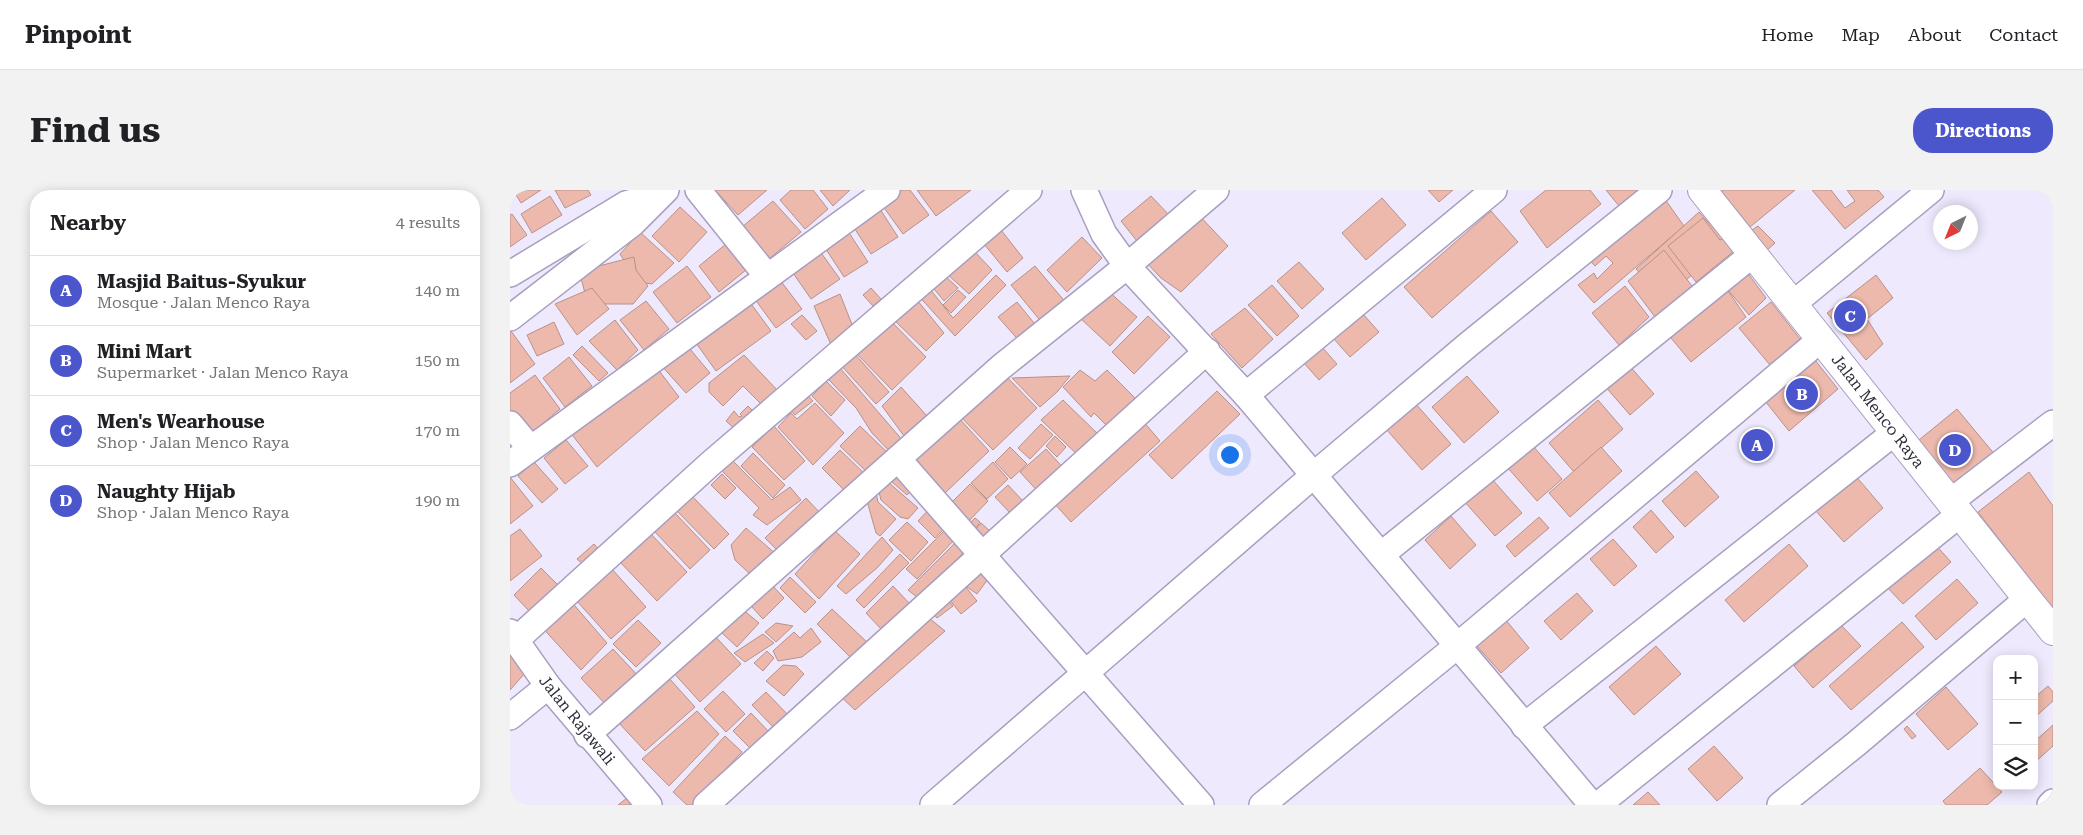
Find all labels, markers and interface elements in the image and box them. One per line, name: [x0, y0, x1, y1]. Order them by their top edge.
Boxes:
text: Pinpoint: [25, 21, 131, 49]
text: Home: [1761, 24, 1813, 45]
text: Map: [1841, 24, 1880, 45]
text: About: [1908, 24, 1961, 45]
text: Contact: [1989, 24, 2058, 45]
button: Directions: [1913, 108, 2053, 153]
text: Find us: [30, 110, 160, 151]
north arrow: [1933, 205, 1978, 250]
text: Nearby: [50, 211, 126, 235]
text: 4 results: [396, 213, 460, 232]
text: Masjid Baitus-Syukur: [97, 270, 306, 293]
text: A: [60, 281, 72, 300]
text: 140 m: [414, 281, 460, 300]
text: Mosque · Jalan Menco Raya: [97, 293, 310, 312]
pin: C: [1834, 297, 1866, 335]
text: Mini Mart: [97, 340, 192, 363]
street label: Jalan Menco Raya: [1828, 350, 1929, 472]
text: B: [60, 351, 72, 370]
text: 150 m: [414, 351, 460, 370]
text: Supermarket · Jalan Menco Raya: [97, 363, 349, 382]
pin: B: [1786, 375, 1818, 413]
text: Men's Wearhouse: [97, 410, 265, 433]
text: C: [60, 421, 72, 440]
text: 170 m: [414, 421, 460, 440]
pin: A: [1741, 426, 1773, 464]
pin: D: [1939, 431, 1971, 469]
text: Shop · Jalan Menco Raya: [97, 433, 289, 452]
your location: [1217, 442, 1243, 468]
text: Naughty Hijab: [97, 480, 235, 503]
text: D: [60, 491, 72, 510]
text: 190 m: [414, 491, 460, 510]
text: Shop · Jalan Menco Raya: [97, 503, 289, 522]
map controls: [1993, 655, 2038, 790]
button: +: [1993, 655, 2038, 700]
street label: Jalan Rajawali: [535, 671, 619, 769]
button: −: [1993, 700, 2038, 745]
button: layers: [1993, 745, 2038, 790]

